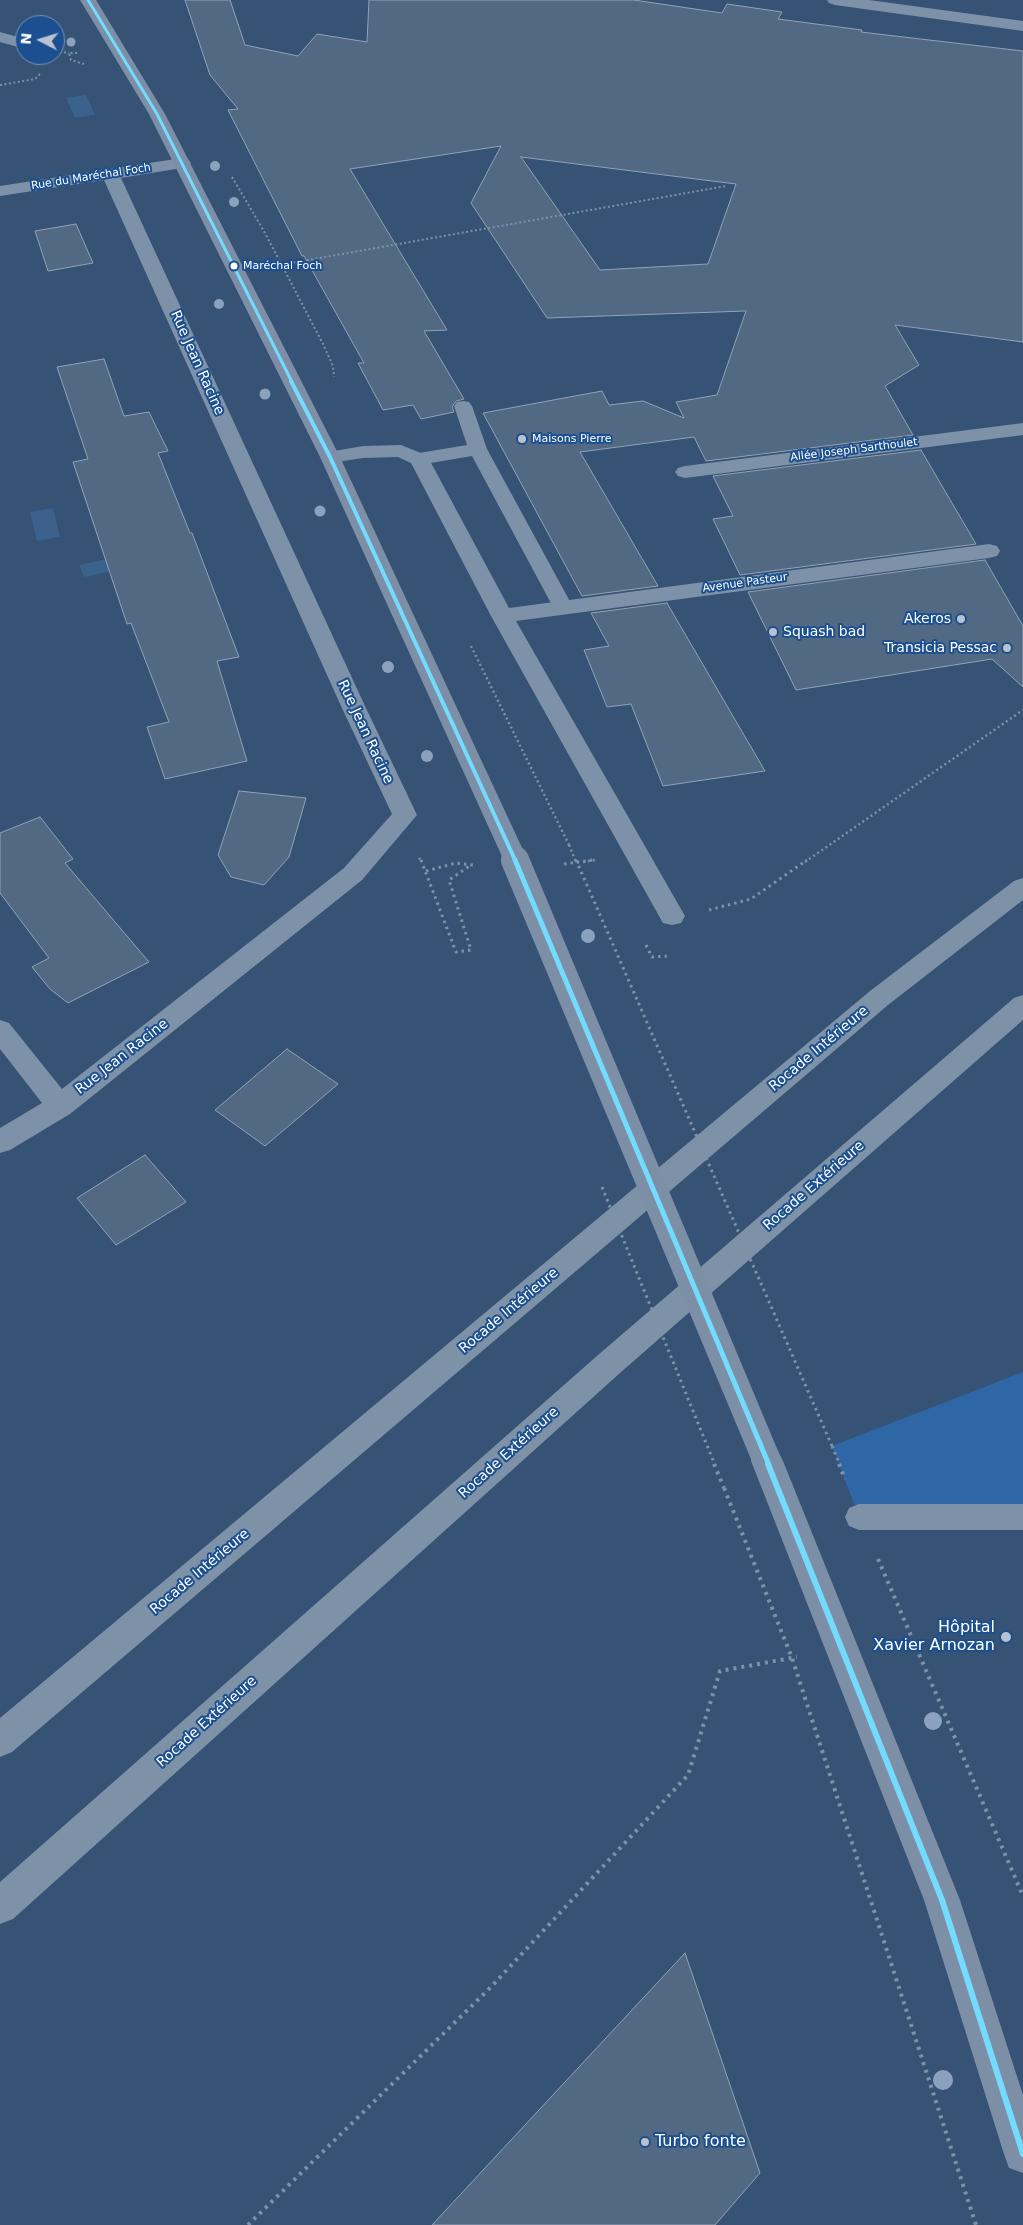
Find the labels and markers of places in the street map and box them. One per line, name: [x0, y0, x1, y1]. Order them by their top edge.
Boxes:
place label: Maréchal Foch: [243, 259, 322, 273]
marker: Maréchal Foch: [229, 261, 239, 271]
place label: Maisons Pierre: [532, 432, 612, 446]
marker: Maisons Pierre: [516, 433, 528, 445]
place label: Akeros: [904, 611, 951, 627]
marker: Akeros: [955, 613, 967, 625]
place label: Squash bad: [783, 624, 865, 640]
marker: Squash bad: [767, 626, 779, 638]
place label: Transicia Pessac: [884, 640, 997, 656]
marker: Transicia Pessac: [1001, 642, 1013, 654]
place label: Hôpital Xavier Arnozan: [873, 1618, 995, 1656]
marker: Hôpital Xavier Arnozan: [999, 1630, 1013, 1644]
place label: Turbo fonte: [655, 2132, 746, 2152]
marker: Turbo fonte: [639, 2136, 651, 2148]

